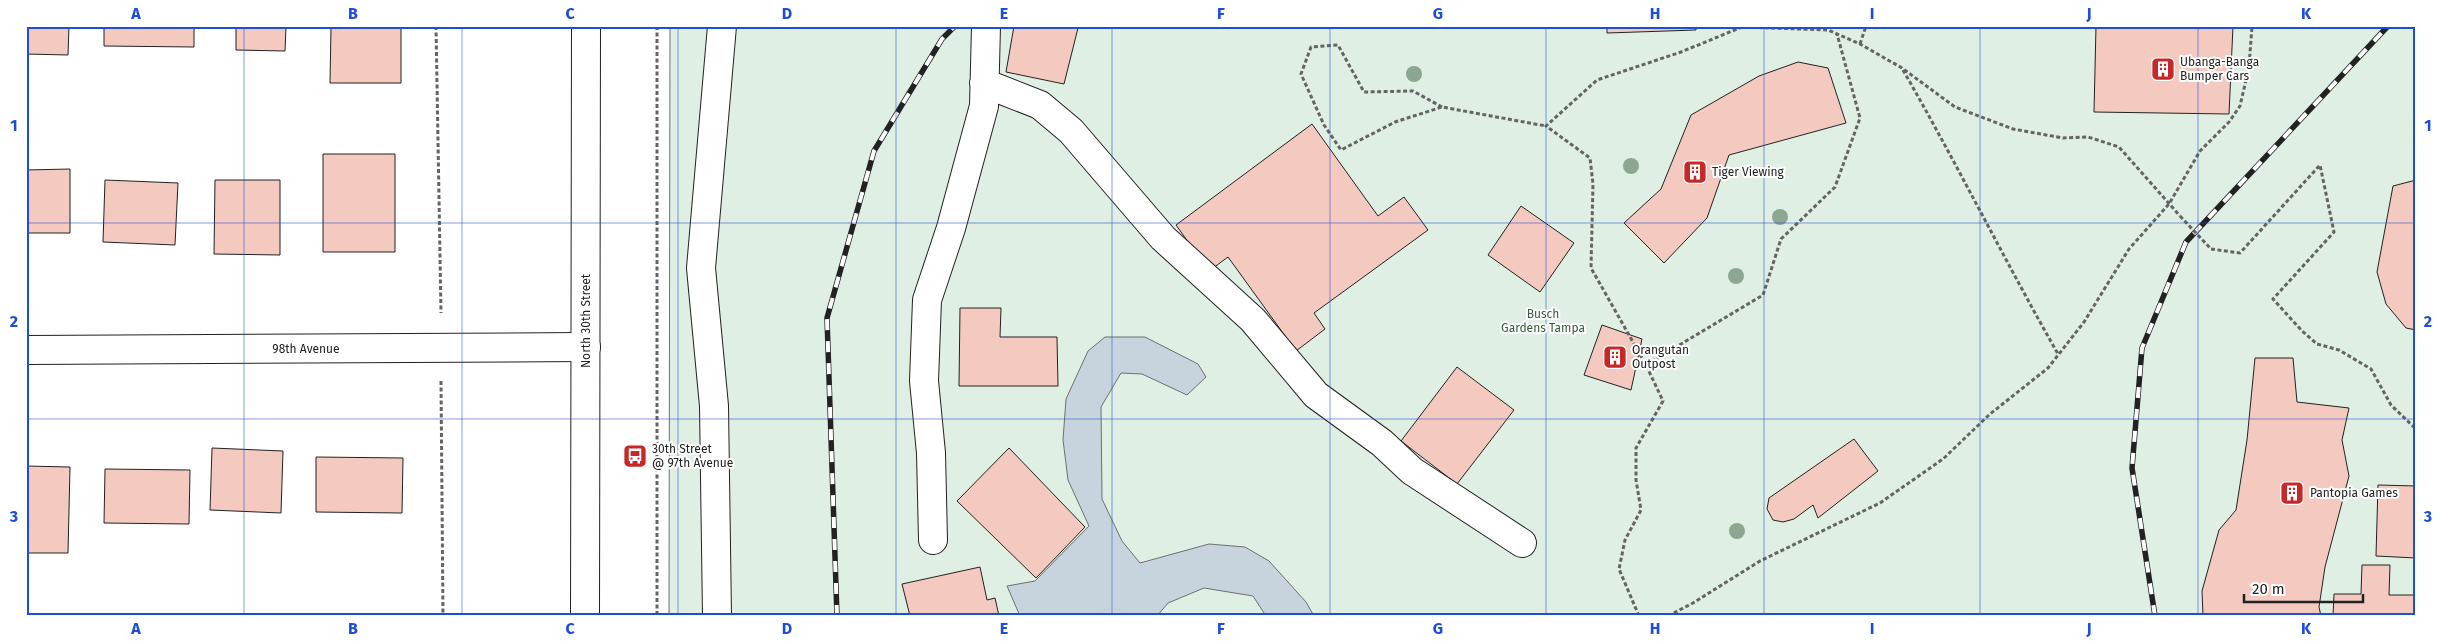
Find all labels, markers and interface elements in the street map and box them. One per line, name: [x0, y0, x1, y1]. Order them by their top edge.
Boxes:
text: A: [130, 4, 141, 23]
text: B: [348, 4, 358, 23]
text: C: [565, 4, 575, 23]
text: D: [782, 4, 792, 23]
text: E: [1000, 4, 1008, 23]
text: F: [1217, 4, 1225, 23]
text: G: [1433, 4, 1443, 23]
text: H: [1650, 4, 1660, 23]
text: I: [1870, 4, 1874, 23]
text: J: [2085, 4, 2092, 23]
text: K: [2301, 4, 2312, 23]
place label: Ubanga-Banga Bumper Cars: [2180, 55, 2259, 83]
building icon: Ubanga-Banga Bumper Cars: [2150, 56, 2176, 82]
text: 1: [10, 116, 18, 135]
text: 1: [2424, 116, 2432, 135]
building icon: Tiger Viewing: [1682, 159, 1708, 185]
place label: Tiger Viewing: [1712, 165, 1785, 179]
street label: North 30th Street: [579, 273, 593, 368]
park label: Busch Gardens Tampa: [1501, 307, 1585, 335]
text: 2: [10, 312, 18, 331]
text: 2: [2424, 312, 2432, 331]
street label: 98th Avenue: [272, 342, 340, 356]
place label: Orangutan Outpost: [1632, 343, 1689, 371]
building icon: Orangutan Outpost: [1602, 344, 1628, 370]
place label: 30th Street @ 97th Avenue: [652, 442, 733, 470]
bus stop icon: 30th Street @ 97th Avenue: [622, 443, 648, 469]
building icon: Pantopia Games: [2279, 480, 2305, 506]
place label: Pantopia Games: [2310, 486, 2398, 500]
text: 3: [9, 507, 18, 526]
text: 3: [2423, 507, 2432, 526]
scale bar: [2244, 572, 2363, 604]
text: 20 m: [2252, 580, 2285, 598]
text: A: [130, 619, 141, 638]
text: B: [348, 619, 358, 638]
text: C: [565, 619, 575, 638]
text: D: [782, 619, 792, 638]
text: E: [1000, 619, 1008, 638]
text: F: [1217, 619, 1225, 638]
text: G: [1433, 619, 1443, 638]
text: H: [1650, 619, 1660, 638]
text: I: [1870, 619, 1874, 638]
text: J: [2085, 619, 2092, 638]
text: K: [2301, 619, 2312, 638]

